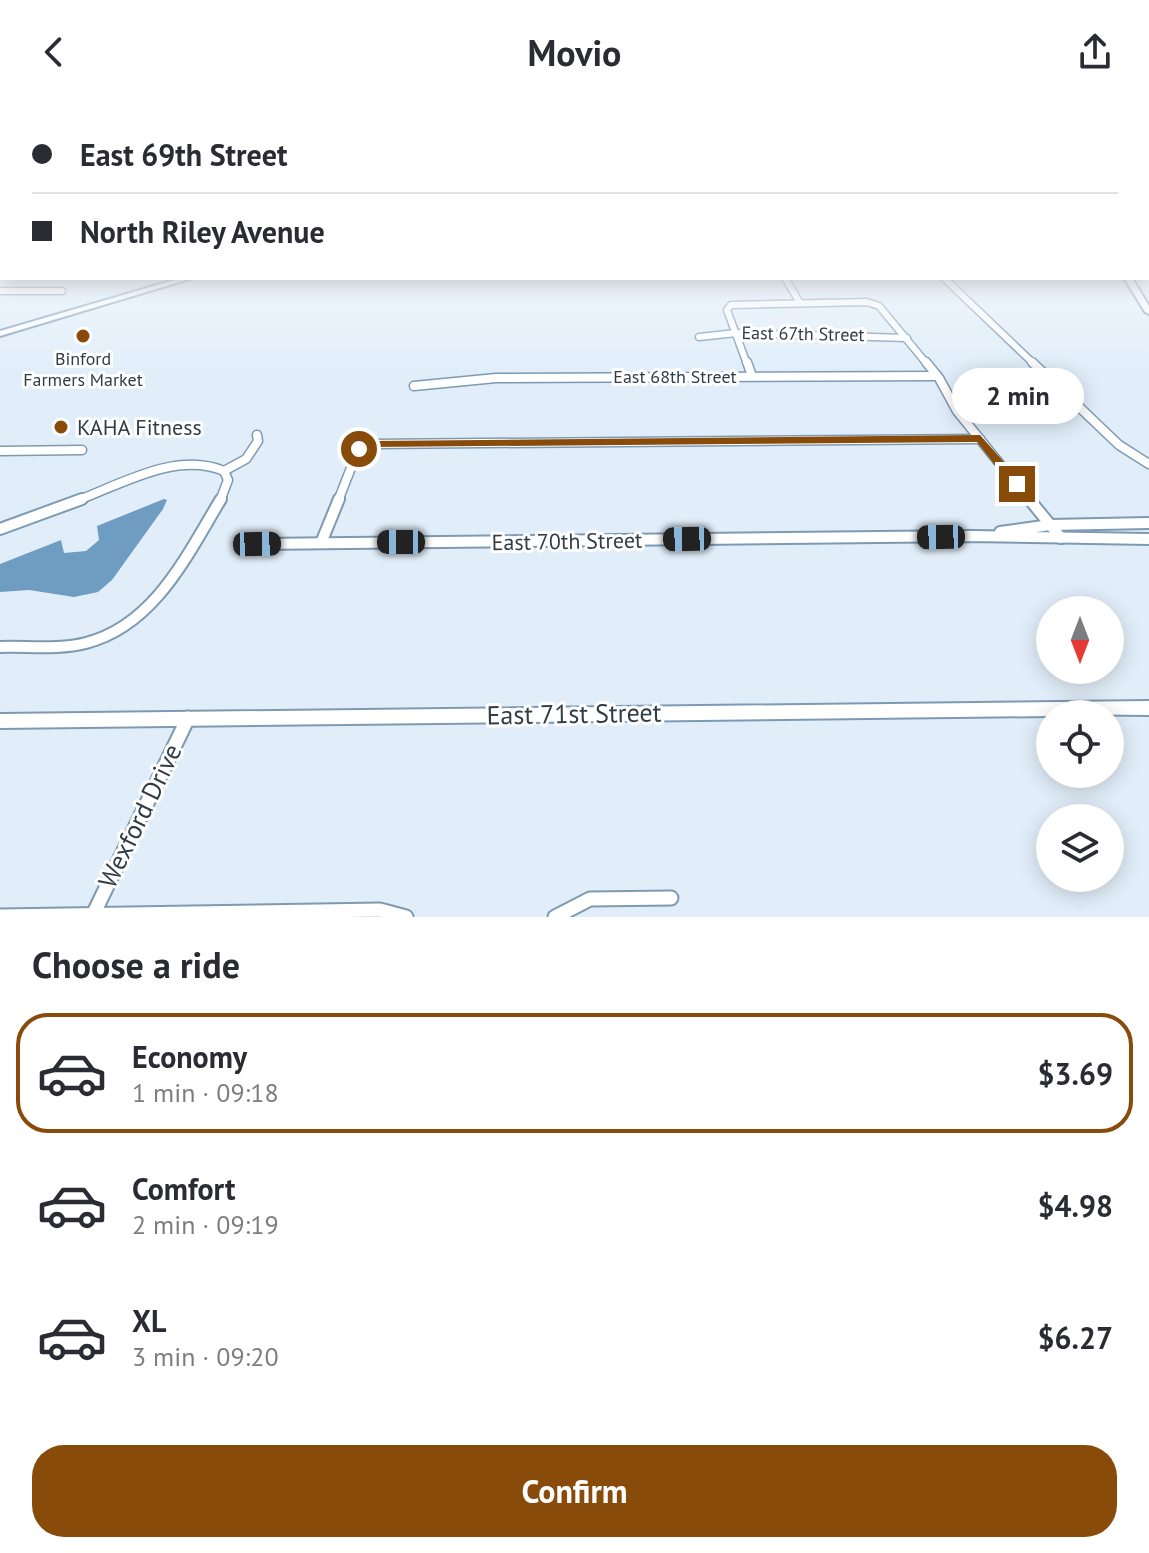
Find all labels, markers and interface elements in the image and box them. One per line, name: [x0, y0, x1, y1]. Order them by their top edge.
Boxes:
text: Movio: [528, 29, 621, 76]
icon: back: [32, 30, 76, 74]
icon: share: [1073, 30, 1117, 74]
text: East 69th Street: [80, 135, 287, 174]
text: North Riley Avenue: [80, 212, 325, 251]
street label: East 67th Street: [741, 321, 865, 346]
marker: Binford Farmers Market: [74, 327, 92, 345]
place label: Binford Farmers Market: [23, 347, 143, 391]
street label: East 68th Street: [613, 365, 737, 388]
callout: 2 min: [951, 368, 1083, 424]
text: 2 min: [986, 379, 1050, 412]
place label: KAHA Fitness: [77, 413, 202, 441]
marker: KAHA Fitness: [52, 418, 70, 436]
route start: [341, 431, 377, 467]
route end: [999, 466, 1035, 502]
car: [917, 525, 965, 549]
street label: East 70th Street: [491, 526, 643, 556]
car: [663, 527, 711, 551]
car: [377, 530, 425, 554]
car: [233, 532, 281, 556]
north arrow: [1036, 596, 1124, 684]
map controls: [1036, 596, 1124, 892]
street label: East 71st Street: [486, 695, 662, 732]
button: locate: [1036, 700, 1124, 788]
street label: Wexford Drive: [90, 738, 189, 893]
button: layers: [1036, 804, 1124, 892]
text: Choose a ride: [32, 941, 240, 988]
icon: car: [36, 1037, 108, 1109]
text: Economy: [132, 1037, 247, 1076]
text: $3.69: [1038, 1054, 1113, 1093]
text: 1 min · 09:18: [132, 1076, 279, 1109]
icon: car: [36, 1169, 108, 1241]
text: Comfort: [132, 1169, 235, 1208]
text: $4.98: [1038, 1186, 1113, 1225]
text: 2 min · 09:19: [132, 1208, 279, 1241]
icon: car: [36, 1301, 108, 1373]
text: XL: [132, 1301, 166, 1340]
text: $6.27: [1038, 1318, 1113, 1357]
text: 3 min · 09:20: [132, 1340, 279, 1373]
button: Confirm: [32, 1445, 1117, 1537]

